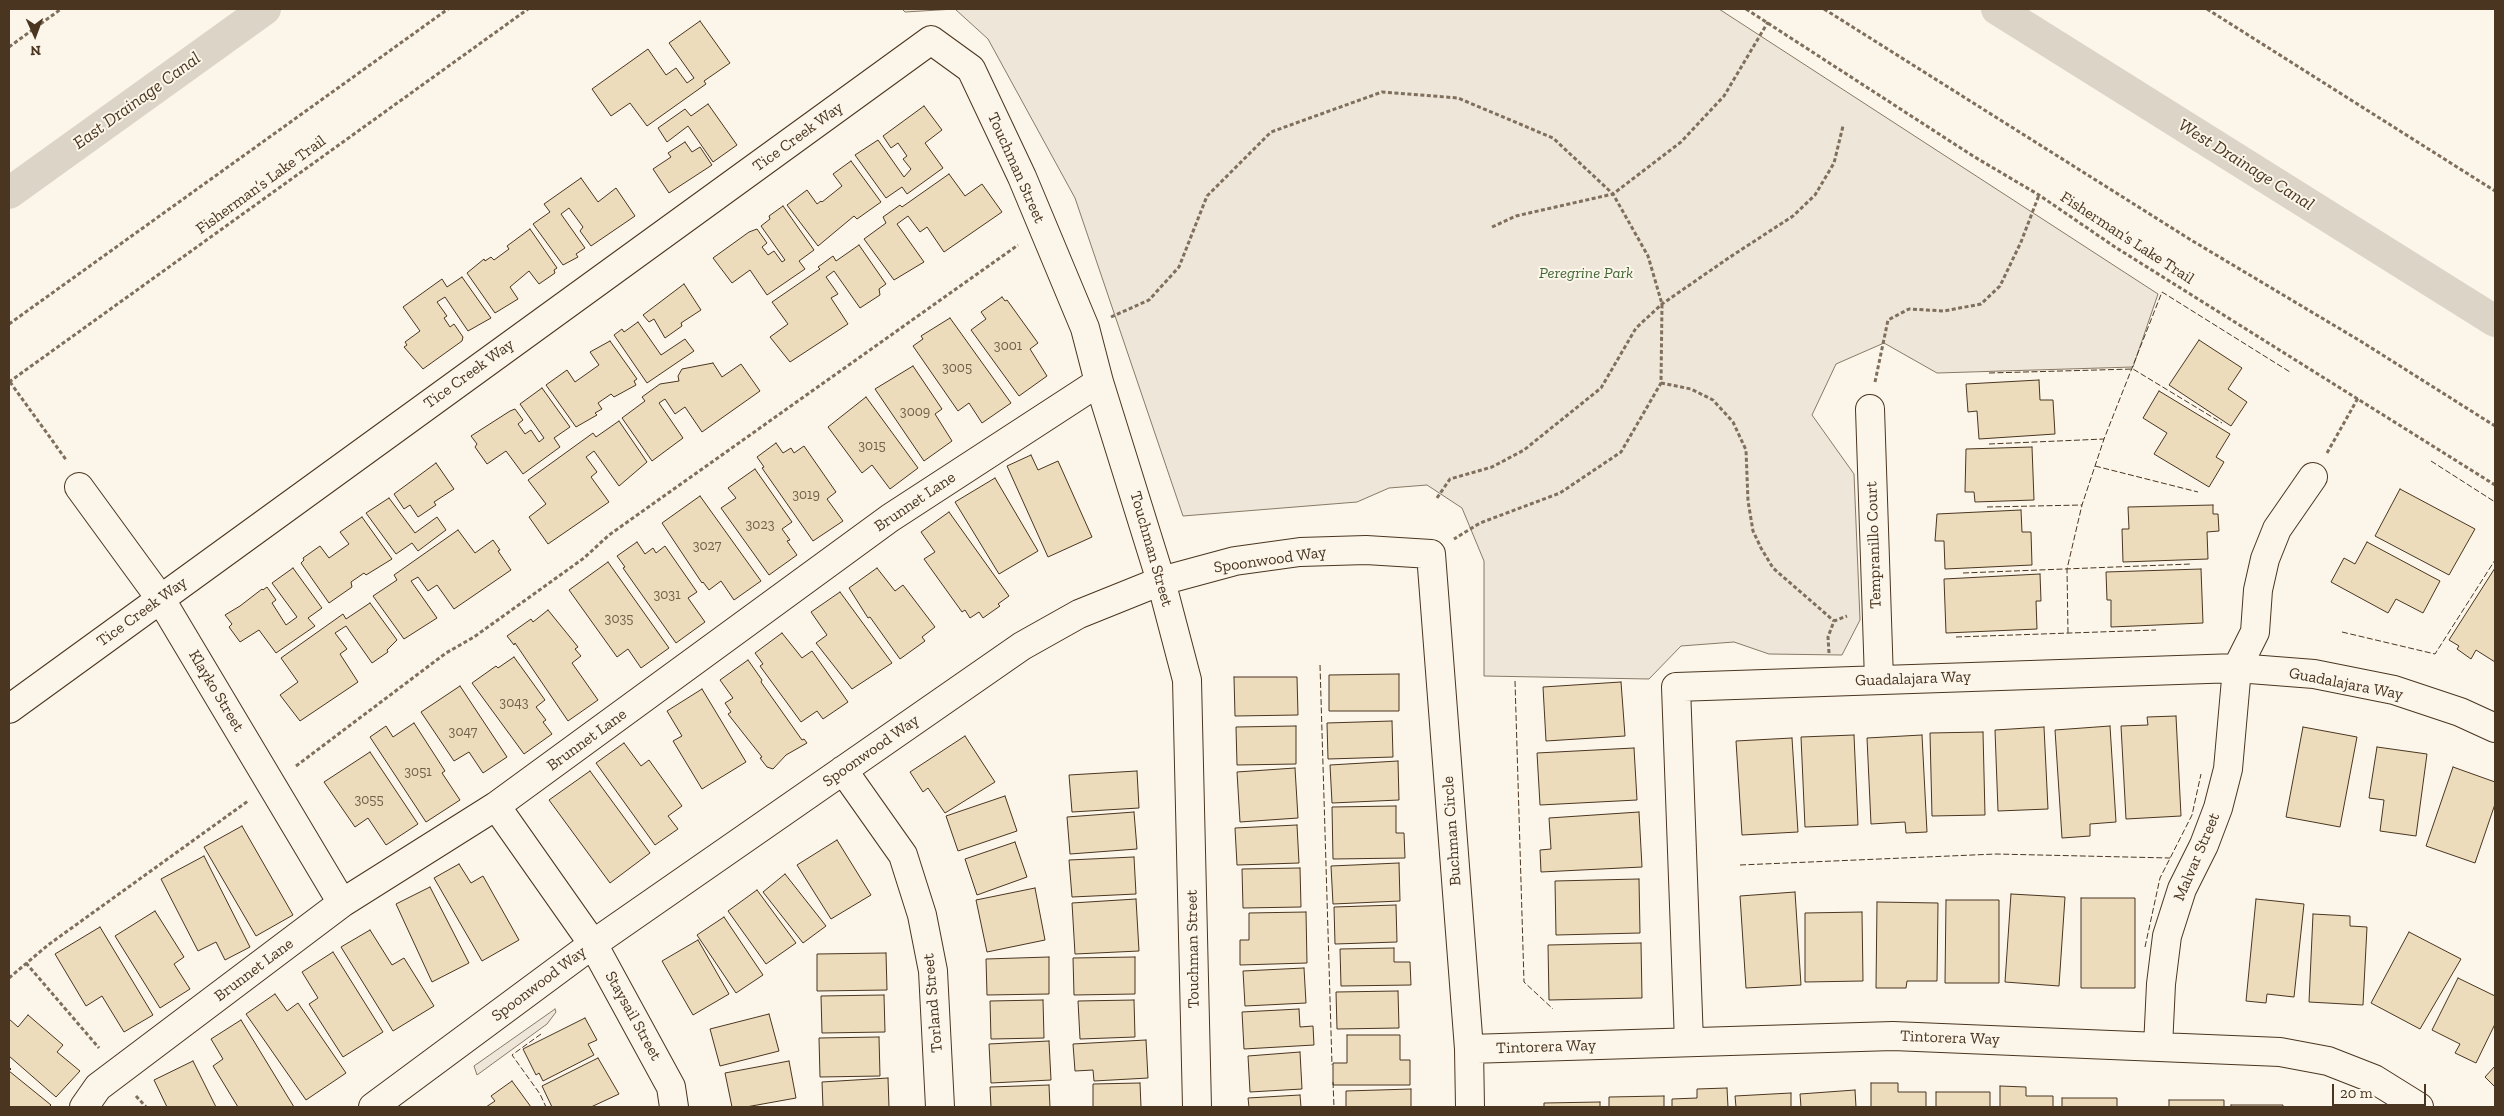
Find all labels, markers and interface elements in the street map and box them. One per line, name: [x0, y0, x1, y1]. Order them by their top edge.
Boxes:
north arrow: [10, 10, 60, 60]
text: N: [30, 42, 41, 59]
water label: East Drainage Canal: [69, 48, 205, 154]
street label: Tice Creek Way: [749, 98, 847, 176]
street label: Touchman Street: [983, 110, 1049, 226]
water label: West Drainage Canal: [2174, 115, 2318, 215]
street label: Fisherman’s Lake Trail: [192, 131, 330, 239]
street label: Fisherman’s Lake Trail: [2056, 188, 2198, 288]
park label: Peregrine Park: [1539, 263, 1633, 283]
street label: Tice Creek Way: [420, 335, 518, 413]
house number: 3001: [994, 338, 1022, 354]
house number: 3005: [942, 360, 972, 376]
house number: 3009: [900, 404, 930, 420]
house number: 3015: [858, 438, 886, 454]
street label: Brunnet Lane: [871, 468, 959, 536]
street label: Tempranillo Court: [1862, 481, 1886, 609]
house number: 3019: [792, 487, 820, 503]
street label: Touchman Street: [1125, 489, 1177, 609]
house number: 3023: [746, 517, 774, 533]
house number: 3027: [693, 538, 721, 554]
street label: Spoonwood Way: [1213, 543, 1327, 577]
street label: Tice Creek Way: [93, 573, 191, 651]
house number: 3031: [653, 587, 681, 603]
house number: 3035: [605, 611, 633, 627]
street label: Klayko Street: [184, 647, 248, 735]
street label: Guadalajara Way: [2287, 664, 2405, 704]
street label: Guadalajara Way: [1855, 667, 1971, 691]
house number: 3043: [499, 695, 529, 711]
street label: Brunnet Lane: [543, 705, 631, 775]
street label: Spoonwood Way: [819, 711, 923, 791]
house number: 3047: [449, 724, 477, 740]
house number: 3051: [404, 764, 432, 780]
street label: Buchman Circle: [1439, 775, 1465, 887]
house number: 3055: [354, 792, 384, 808]
street label: Malvar Street: [2170, 810, 2224, 904]
street label: Touchman Street: [1182, 889, 1204, 1009]
street label: Brunnet Lane: [211, 934, 297, 1006]
street label: Spoonwood Way: [488, 942, 590, 1026]
street label: Torland Street: [919, 953, 947, 1053]
street label: Staysail Street: [601, 968, 665, 1064]
street label: Tintorera Way: [1900, 1027, 2000, 1049]
street label: Tintorera Way: [1496, 1036, 1596, 1058]
scale bar: [2334, 1074, 2428, 1106]
text: 20 m: [2340, 1084, 2373, 1102]

